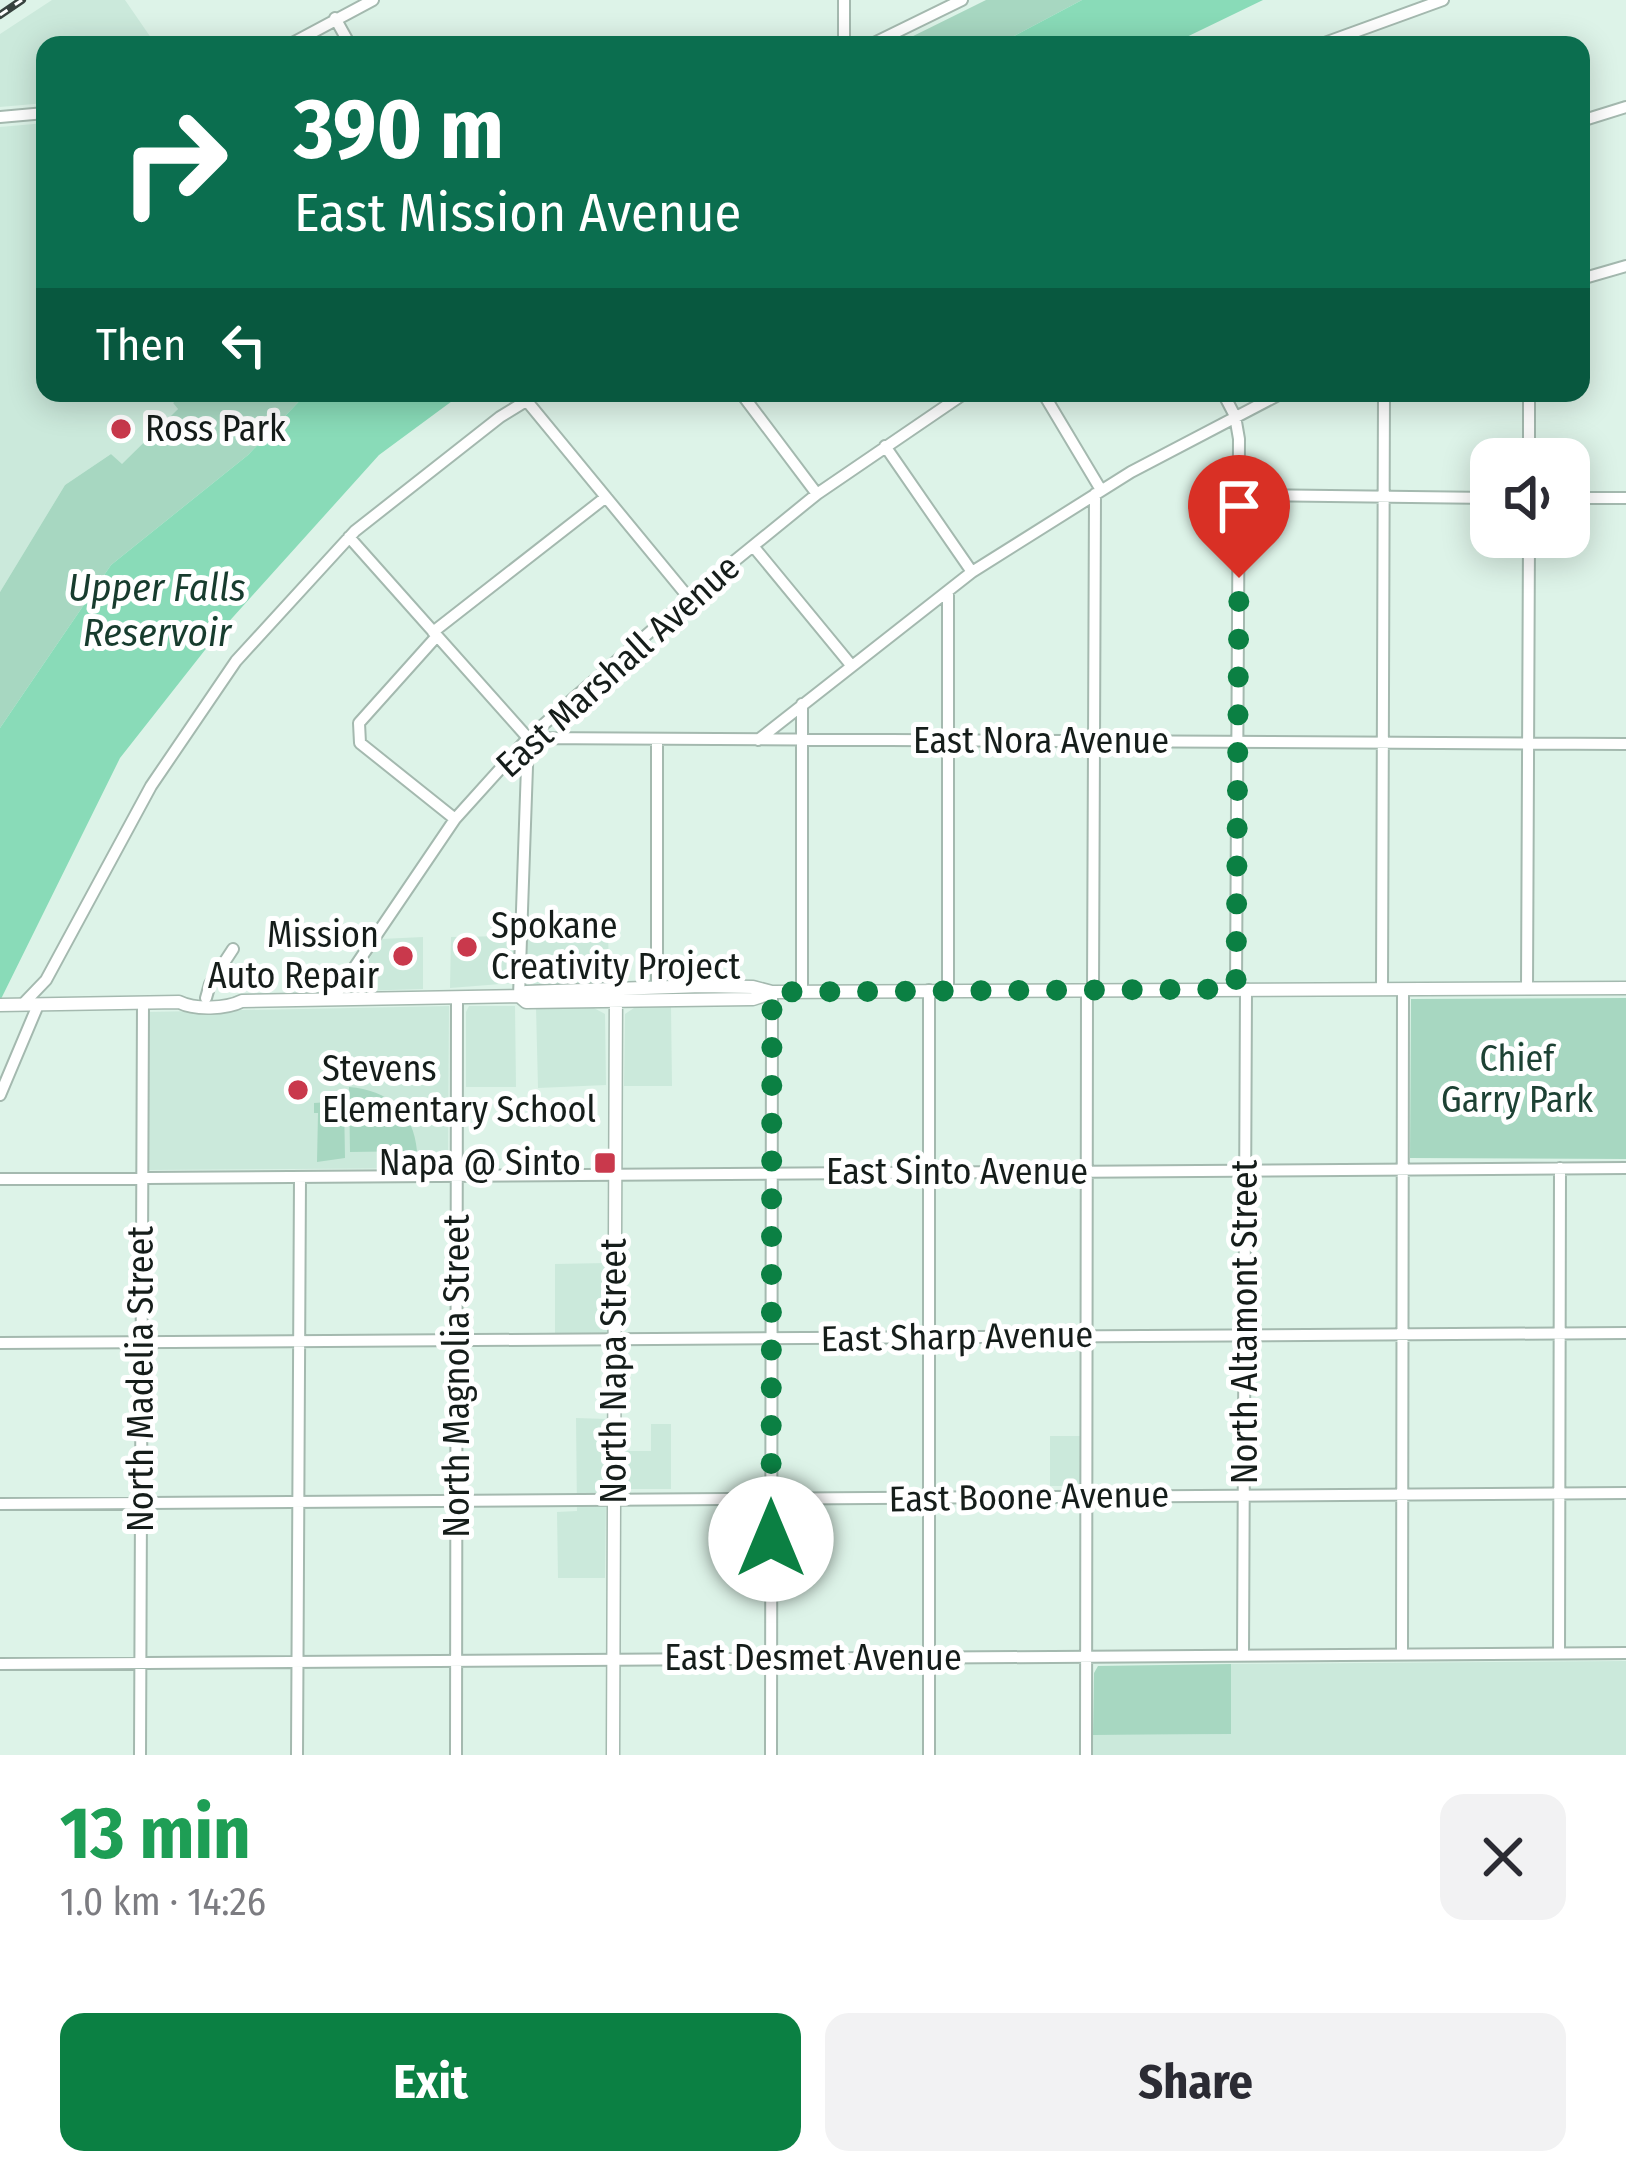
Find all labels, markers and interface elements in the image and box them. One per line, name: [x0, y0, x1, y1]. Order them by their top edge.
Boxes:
text: 390 m: [294, 79, 504, 180]
icon: right: [96, 84, 252, 240]
text: East Mission Avenue: [294, 181, 741, 245]
icon: left: [211, 312, 277, 378]
text: Then: [96, 318, 187, 372]
place label: Ross Park: [145, 407, 286, 451]
marker: Ross Park: [108, 416, 134, 442]
map controls: [1470, 438, 1590, 558]
button: sound: [1470, 438, 1590, 558]
pin: [1188, 455, 1290, 578]
icon: arrive: [1206, 473, 1272, 539]
street label: East Marshall Avenue: [487, 545, 749, 787]
water label: Upper Falls Reservoir: [68, 565, 246, 656]
street label: East Nora Avenue: [913, 719, 1169, 763]
place label: Spokane Creativity Project: [491, 904, 740, 989]
place label: Mission Auto Repair: [208, 913, 379, 998]
marker: Spokane Creativity Project: [454, 934, 480, 960]
marker: Mission Auto Repair: [390, 943, 416, 969]
park label: Chief Garry Park: [1441, 1037, 1593, 1122]
place label: Stevens Elementary School: [322, 1047, 596, 1132]
marker: Stevens Elementary School: [285, 1077, 311, 1103]
place label: Napa @ Sinto: [379, 1141, 581, 1185]
marker: Napa @ Sinto: [592, 1150, 618, 1176]
street label: East Sinto Avenue: [826, 1150, 1088, 1194]
street label: North Altamont Street: [1223, 1160, 1267, 1484]
street label: North Magnolia Street: [435, 1214, 479, 1538]
street label: North Madelia Street: [119, 1226, 163, 1532]
street label: North Napa Street: [592, 1238, 636, 1504]
street label: East Sharp Avenue: [820, 1313, 1094, 1361]
street label: East Boone Avenue: [888, 1473, 1170, 1521]
position arrow: [708, 1476, 834, 1602]
street label: East Desmet Avenue: [664, 1636, 962, 1680]
text: 13 min: [60, 1791, 251, 1877]
button: close: [1440, 1794, 1566, 1920]
text: 1.0 km · 14:26: [60, 1879, 266, 1925]
button: Exit: [60, 2013, 801, 2151]
button: Share: [825, 2013, 1566, 2151]

